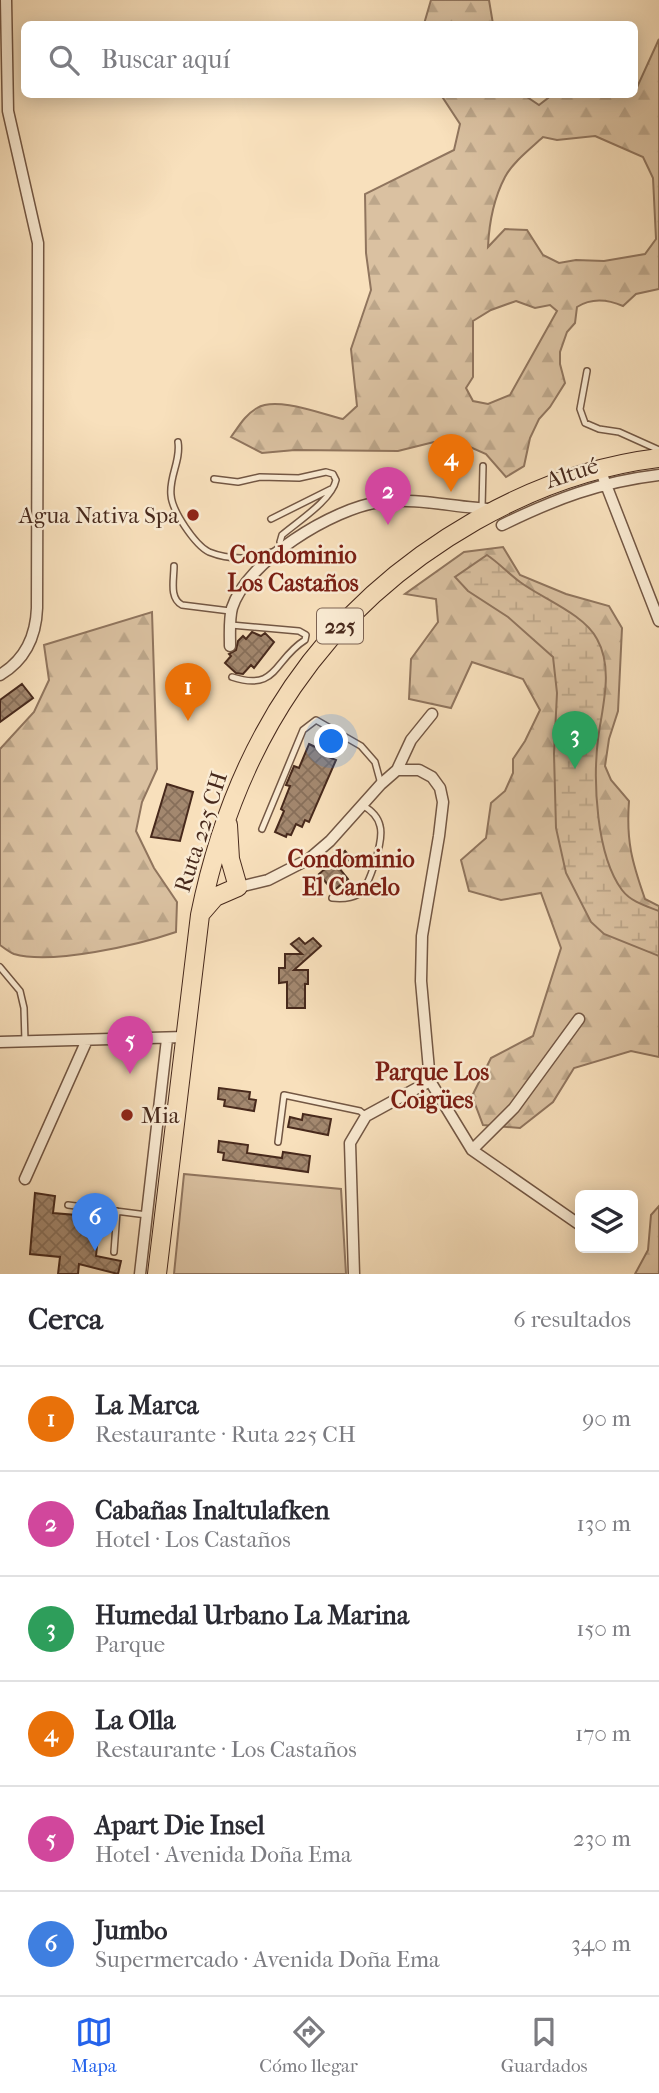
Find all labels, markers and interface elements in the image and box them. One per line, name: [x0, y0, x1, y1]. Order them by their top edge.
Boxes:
search box: [21, 21, 638, 98]
icon: search: [45, 41, 83, 79]
text: Buscar aquí: [101, 44, 230, 75]
pin: 4: [428, 434, 474, 492]
street label: Altué: [541, 452, 602, 494]
pin: 2: [365, 467, 411, 525]
place label: Agua Nativa Spa: [18, 502, 179, 529]
marker: Agua Nativa Spa: [185, 507, 201, 523]
district label: Condominio Los Castaños: [227, 541, 359, 597]
road number: 225: [317, 608, 363, 644]
pin: 1: [165, 663, 211, 721]
pin: 3: [552, 711, 598, 769]
your location: [314, 724, 348, 758]
street label: Ruta 225 CH: [169, 768, 233, 896]
district label: Condominio El Canelo: [287, 845, 415, 901]
pin: 5: [107, 1016, 153, 1074]
district label: Parque Los Coigües: [375, 1058, 489, 1114]
place label: Mia: [141, 1102, 180, 1129]
marker: Mia: [119, 1107, 135, 1123]
map controls: [575, 1190, 638, 1253]
button: layers: [575, 1190, 638, 1253]
pin: 6: [72, 1193, 118, 1251]
text: Cerca: [28, 1302, 103, 1337]
text: 6 resultados: [513, 1306, 631, 1333]
text: La Marca: [95, 1390, 199, 1421]
text: 1: [47, 1405, 55, 1432]
text: 90 m: [582, 1405, 631, 1432]
text: Restaurante · Ruta 225 CH: [95, 1421, 356, 1448]
text: Cabañas Inaltulafken: [95, 1495, 330, 1526]
text: 2: [45, 1510, 57, 1537]
text: 130 m: [577, 1510, 631, 1537]
text: Hotel · Los Castaños: [95, 1526, 291, 1553]
text: Humedal Urbano La Marina: [95, 1600, 409, 1631]
text: 3: [46, 1615, 56, 1642]
text: 150 m: [576, 1615, 631, 1642]
text: Parque: [95, 1631, 165, 1658]
text: La Olla: [95, 1705, 175, 1736]
text: 4: [44, 1720, 58, 1747]
text: 170 m: [575, 1720, 631, 1747]
text: Restaurante · Los Castaños: [95, 1736, 357, 1763]
text: Apart Die Insel: [95, 1810, 265, 1841]
text: 5: [46, 1825, 56, 1852]
text: 230 m: [573, 1825, 631, 1852]
text: Hotel · Avenida Doña Ema: [95, 1841, 352, 1868]
text: Jumbo: [95, 1915, 167, 1946]
text: 6: [45, 1930, 57, 1957]
text: 340 m: [571, 1930, 631, 1957]
text: Supermercado · Avenida Doña Ema: [95, 1946, 440, 1973]
tab: Mapa: [71, 2013, 117, 2077]
tab: Cómo llegar: [259, 2013, 358, 2077]
tab: Guardados: [501, 2013, 588, 2077]

